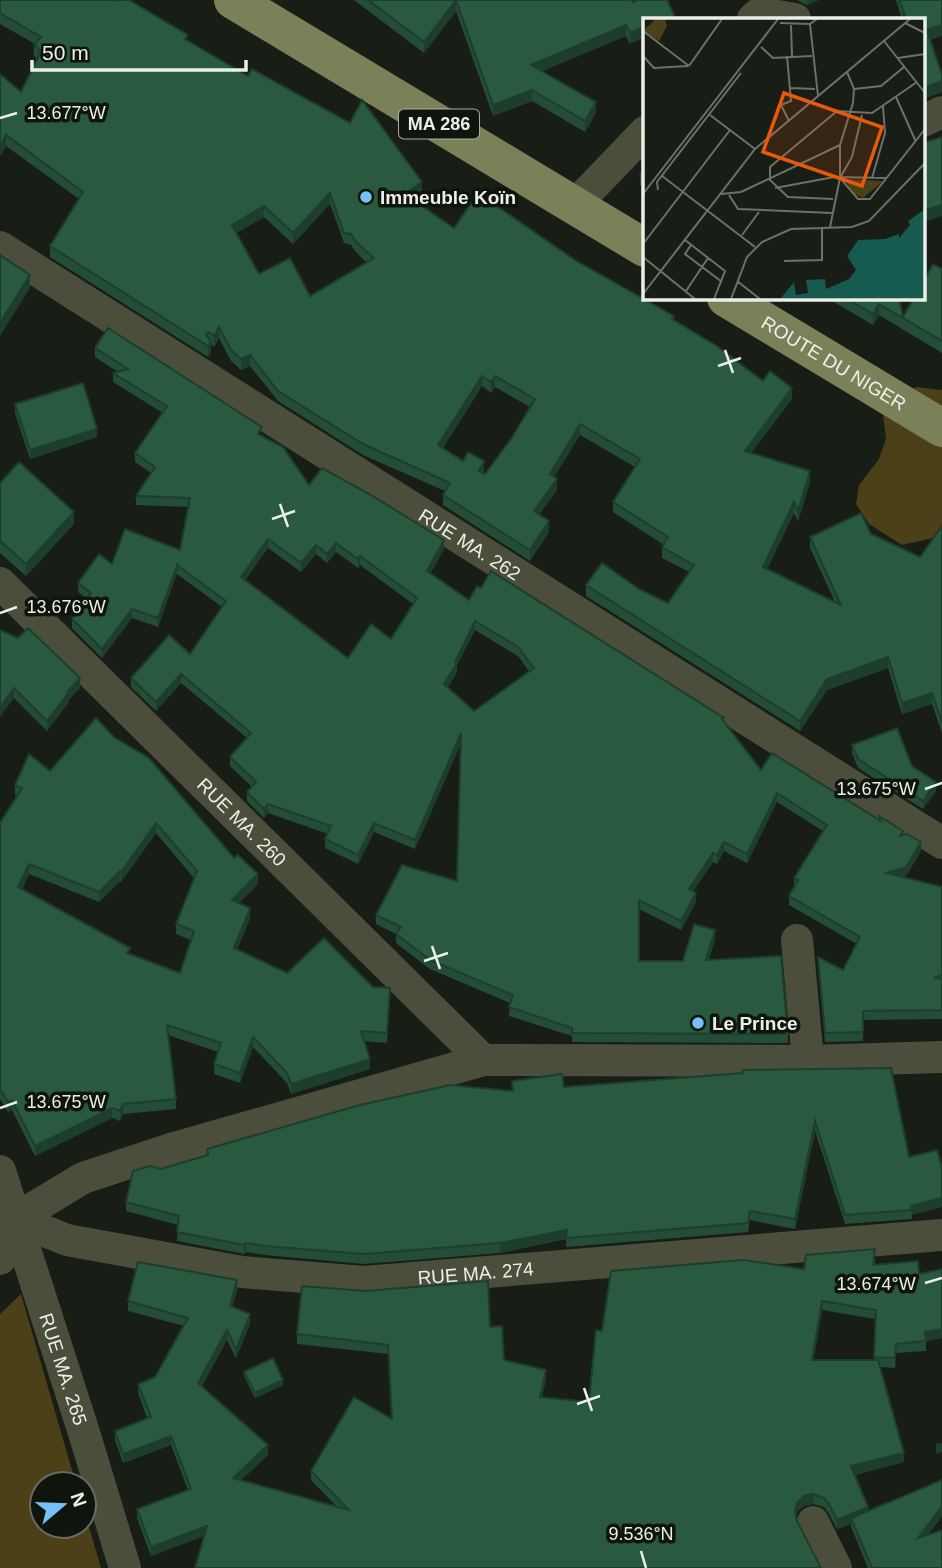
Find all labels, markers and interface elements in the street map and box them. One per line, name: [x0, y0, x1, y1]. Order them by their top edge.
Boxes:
inset map: [643, 18, 925, 299]
scale bar: [32, 28, 245, 72]
text: 50 m: [42, 41, 89, 64]
text: 13.677°W: [26, 103, 106, 123]
road number: MA 286: [399, 110, 479, 139]
place label: Immeuble Koïn: [380, 187, 516, 208]
marker: Immeuble Koïn: [358, 189, 374, 205]
street label: ROUTE DU NIGER: [758, 311, 910, 414]
street label: RUE MA. 262: [415, 504, 525, 584]
text: 13.676°W: [26, 597, 106, 617]
street label: RUE MA. 260: [193, 774, 291, 870]
text: 13.675°W: [836, 779, 916, 799]
place label: Le Prince: [712, 1013, 798, 1034]
marker: Le Prince: [690, 1015, 706, 1031]
text: 13.675°W: [26, 1092, 106, 1112]
street label: RUE MA. 274: [417, 1258, 535, 1288]
text: 13.674°W: [836, 1274, 916, 1294]
street label: RUE MA. 265: [36, 1311, 91, 1428]
north arrow: [28, 1470, 98, 1540]
text: N: [66, 1490, 91, 1510]
text: 9.536°N: [608, 1524, 674, 1544]

